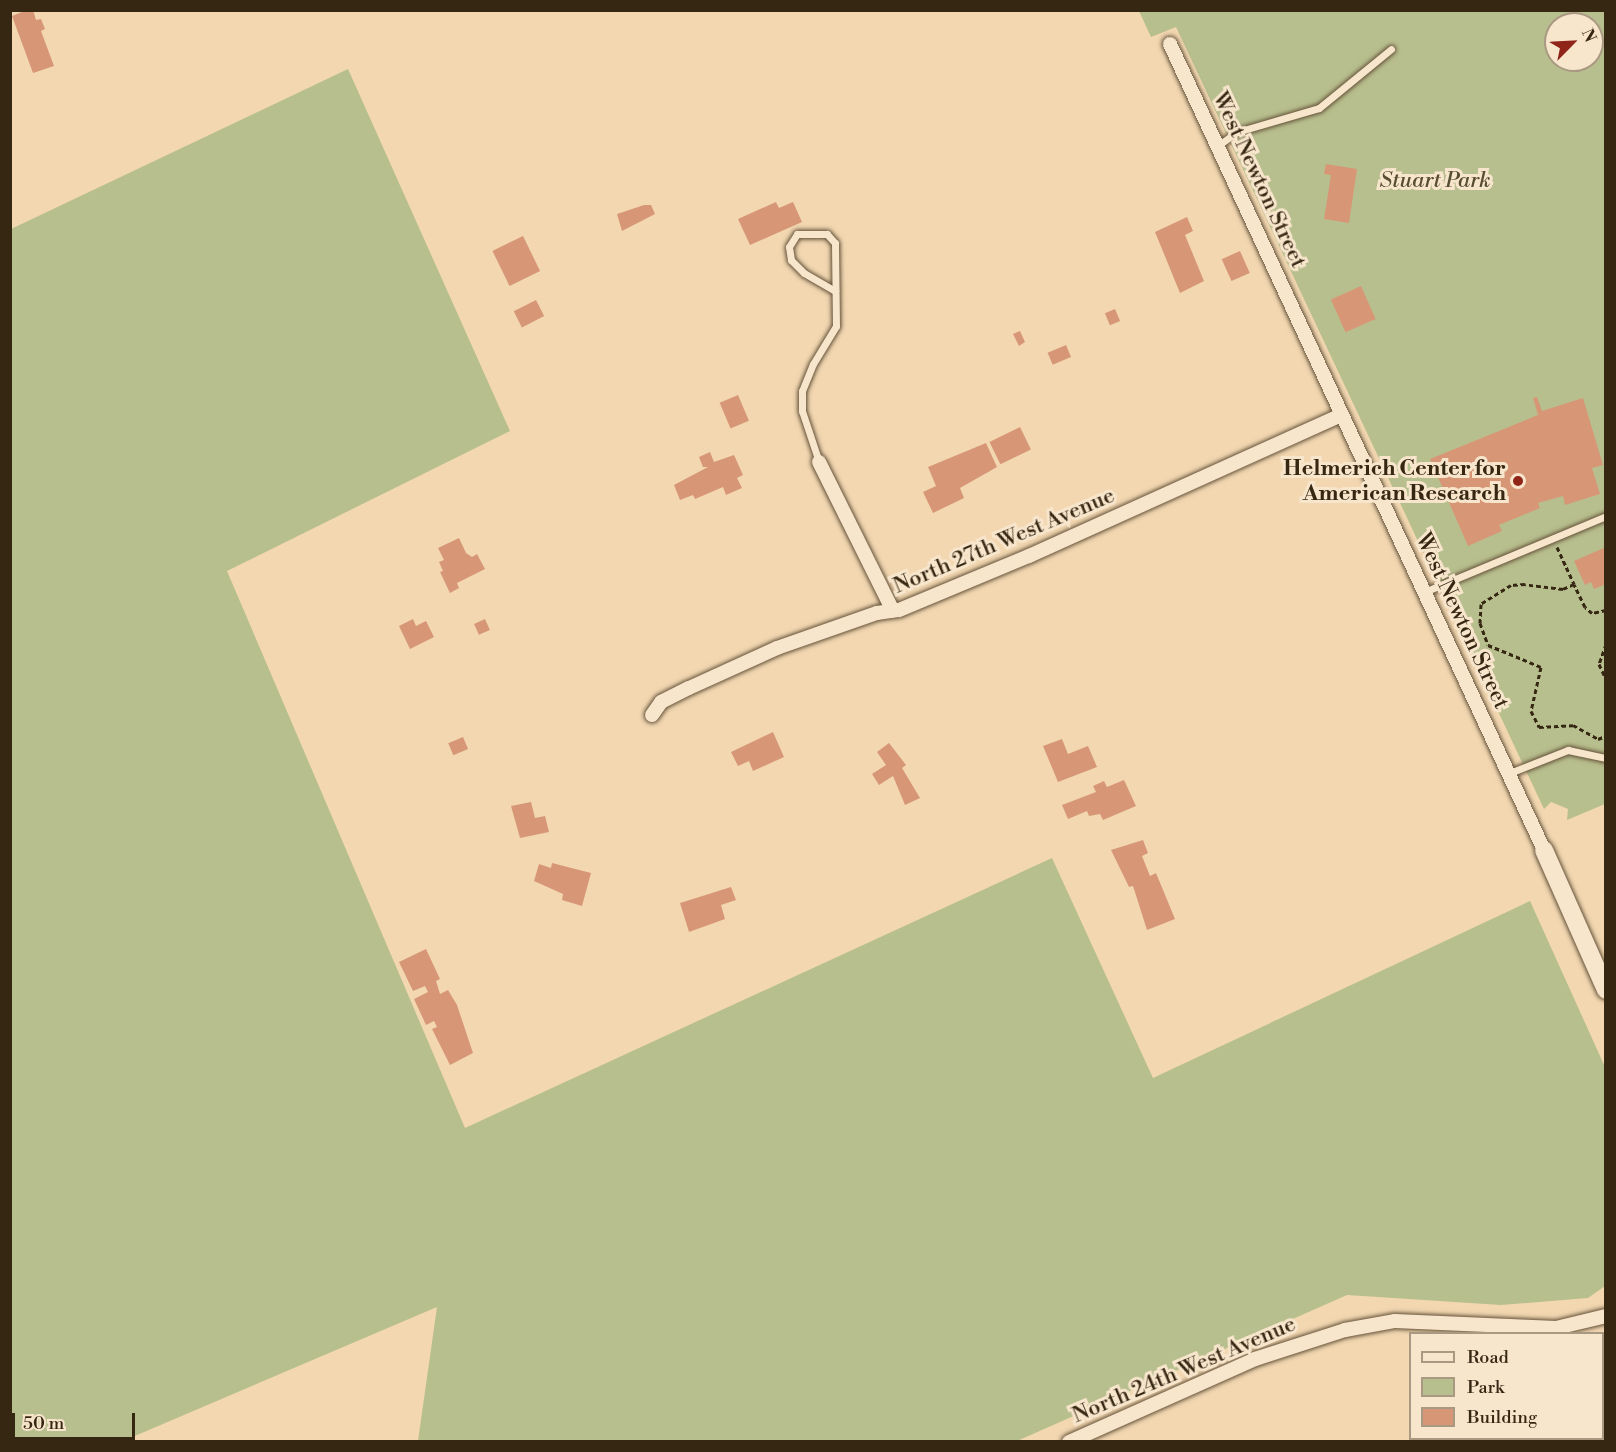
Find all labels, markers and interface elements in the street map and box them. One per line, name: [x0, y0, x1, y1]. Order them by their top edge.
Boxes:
north arrow: [1544, 12, 1604, 72]
text: N: [1577, 26, 1600, 45]
street label: West Newton Street: [1207, 88, 1311, 272]
park label: Stuart Park: [1380, 168, 1490, 194]
place label: Helmerich Center for American Research: [1283, 455, 1506, 506]
marker: Helmerich Center for American Research: [1511, 474, 1525, 488]
street label: North 27th West Avenue: [889, 482, 1119, 600]
street label: West Newton Street: [1410, 529, 1514, 713]
street label: North 24th West Avenue: [1068, 1311, 1300, 1429]
legend: [1409, 1332, 1604, 1440]
text: Road: [1467, 1346, 1509, 1369]
text: Park: [1467, 1376, 1504, 1399]
scale bar: [15, 1401, 138, 1439]
text: Building: [1467, 1406, 1537, 1429]
text: 50 m: [23, 1412, 64, 1435]

